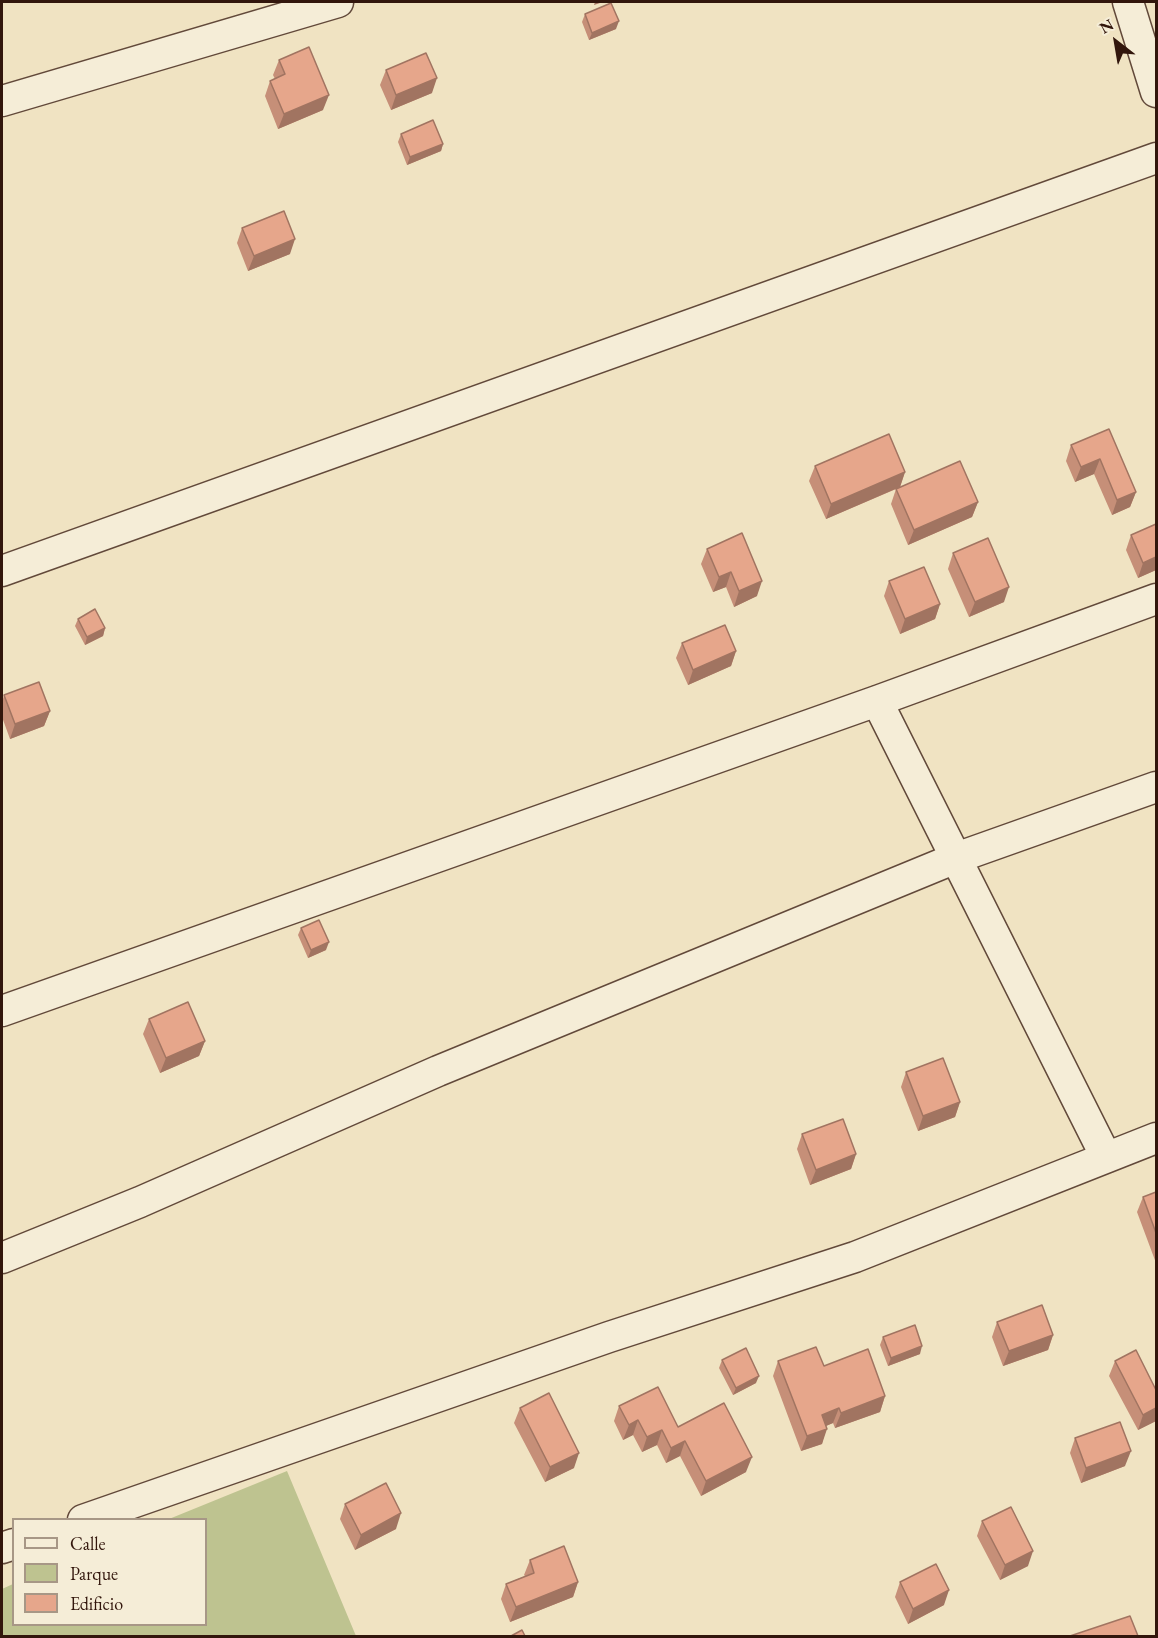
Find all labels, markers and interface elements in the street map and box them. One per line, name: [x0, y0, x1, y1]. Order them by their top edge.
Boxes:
north arrow: [1086, 12, 1146, 72]
text: N: [1096, 14, 1117, 38]
legend: [12, 1518, 207, 1626]
text: Calle: [70, 1532, 106, 1555]
text: Parque: [70, 1562, 118, 1585]
text: Edificio: [70, 1592, 123, 1615]

